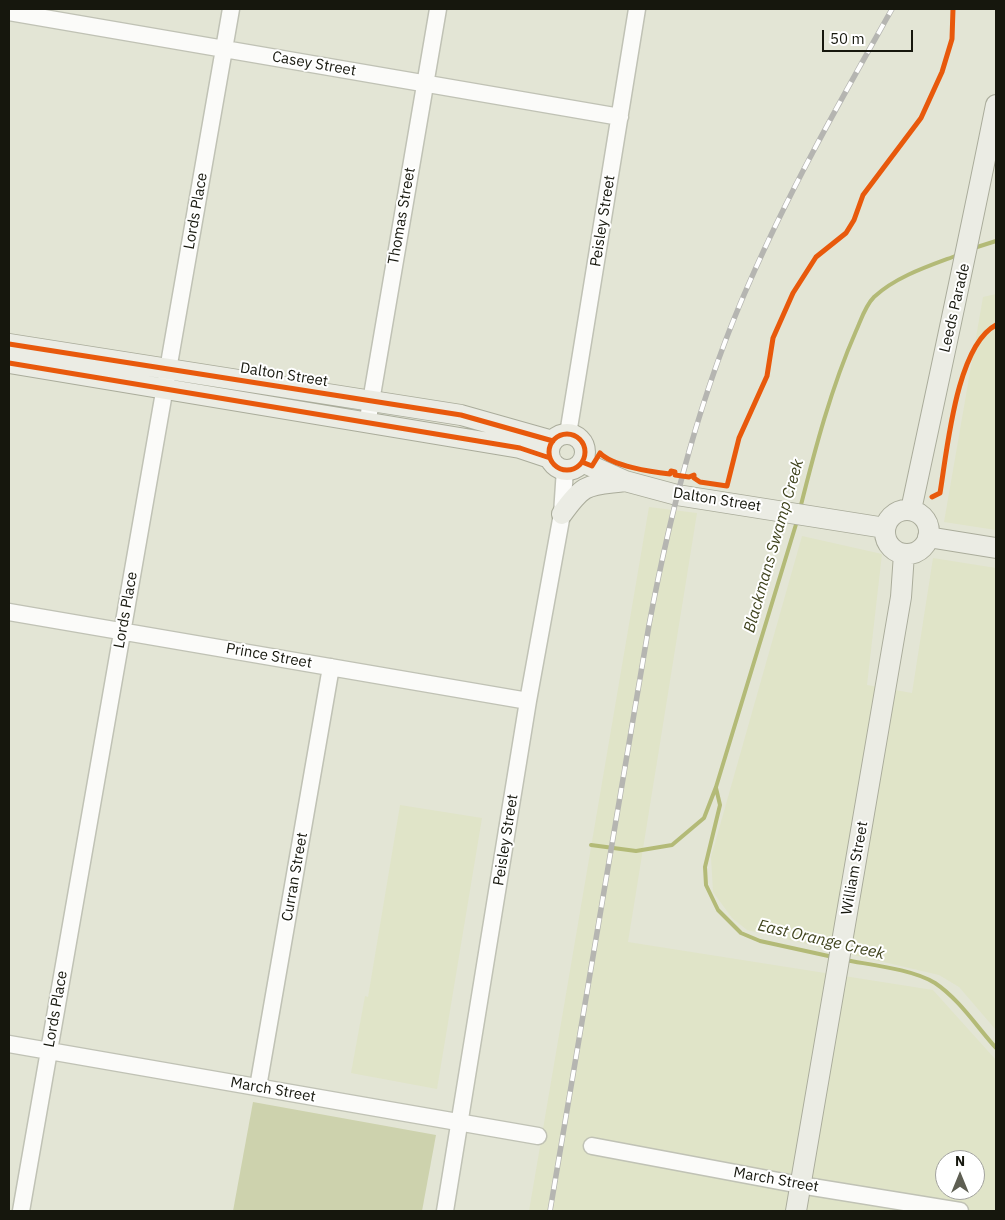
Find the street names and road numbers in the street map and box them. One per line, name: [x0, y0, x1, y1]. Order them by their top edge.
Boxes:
street label: Casey Street: [271, 48, 357, 80]
street label: Thomas Street: [385, 166, 419, 266]
street label: Lords Place: [180, 171, 212, 251]
street label: Peisley Street: [587, 174, 619, 268]
street label: Leeds Parade: [936, 262, 974, 354]
street label: Dalton Street: [239, 359, 329, 391]
street label: Dalton Street: [672, 484, 762, 516]
street label: Lords Place: [110, 570, 142, 650]
street label: Prince Street: [225, 640, 313, 672]
street label: Peisley Street: [490, 793, 522, 887]
street label: William Street: [838, 820, 872, 916]
street label: Curran Street: [278, 831, 312, 923]
street label: Lords Place: [40, 969, 72, 1049]
street label: March Street: [229, 1074, 317, 1106]
street label: March Street: [732, 1164, 820, 1196]

